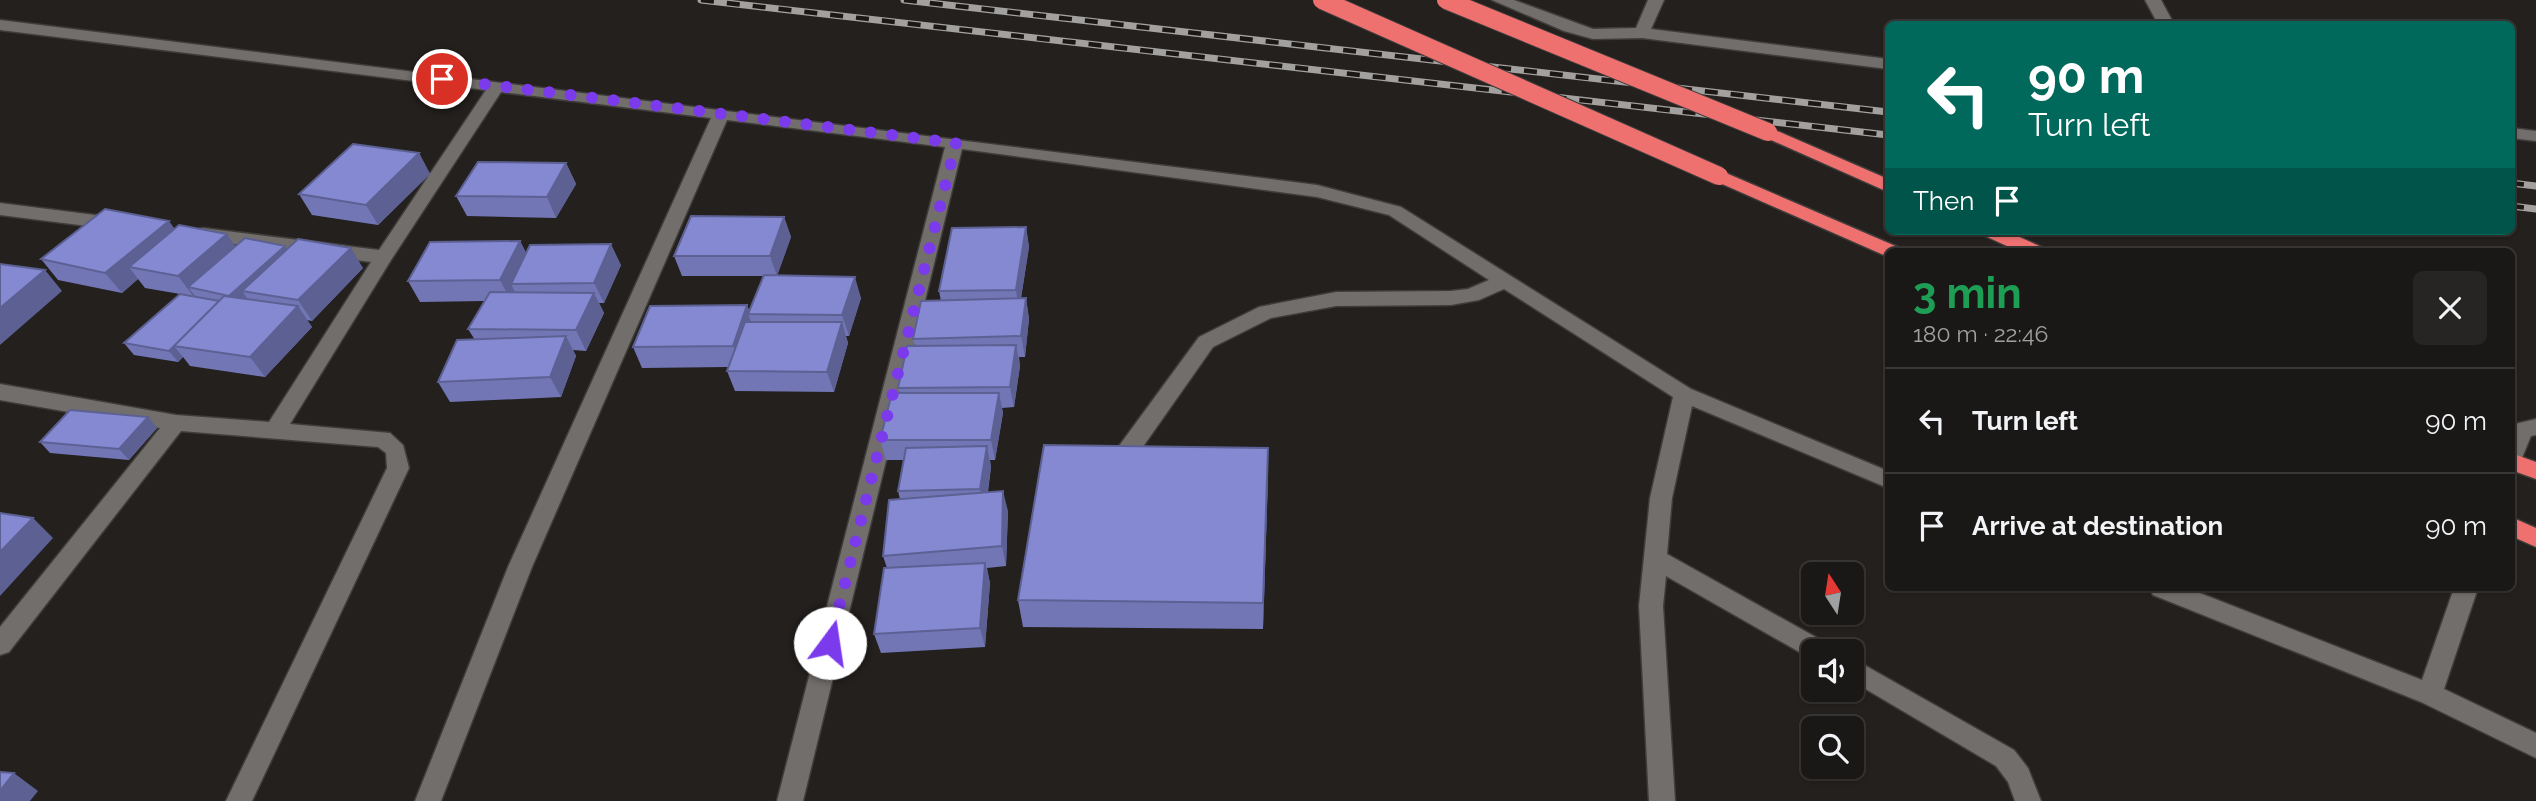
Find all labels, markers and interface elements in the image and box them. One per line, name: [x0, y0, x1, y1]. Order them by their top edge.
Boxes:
text: 90 m: [2028, 47, 2144, 104]
pin: [412, 49, 472, 109]
icon: left: [1913, 49, 2004, 140]
icon: arrive: [423, 60, 461, 98]
text: Turn left: [2028, 106, 2150, 143]
icon: arrive: [1988, 182, 2026, 220]
text: Then: [1913, 186, 1974, 216]
text: 3 min: [1913, 269, 2022, 318]
button: close: [2413, 271, 2487, 345]
text: 180 m · 22:46: [1913, 320, 2048, 347]
icon: left: [1913, 402, 1951, 440]
text: Turn left: [1972, 406, 2078, 436]
text: 90 m: [2425, 406, 2487, 436]
icon: arrive: [1913, 507, 1951, 545]
text: Arrive at destination: [1972, 511, 2223, 541]
text: 90 m: [2425, 511, 2487, 541]
north arrow: [1801, 562, 1864, 625]
map controls: [1801, 562, 1864, 779]
position arrow: [793, 606, 867, 680]
button: sound: [1801, 639, 1864, 702]
button: search: [1801, 716, 1864, 779]

